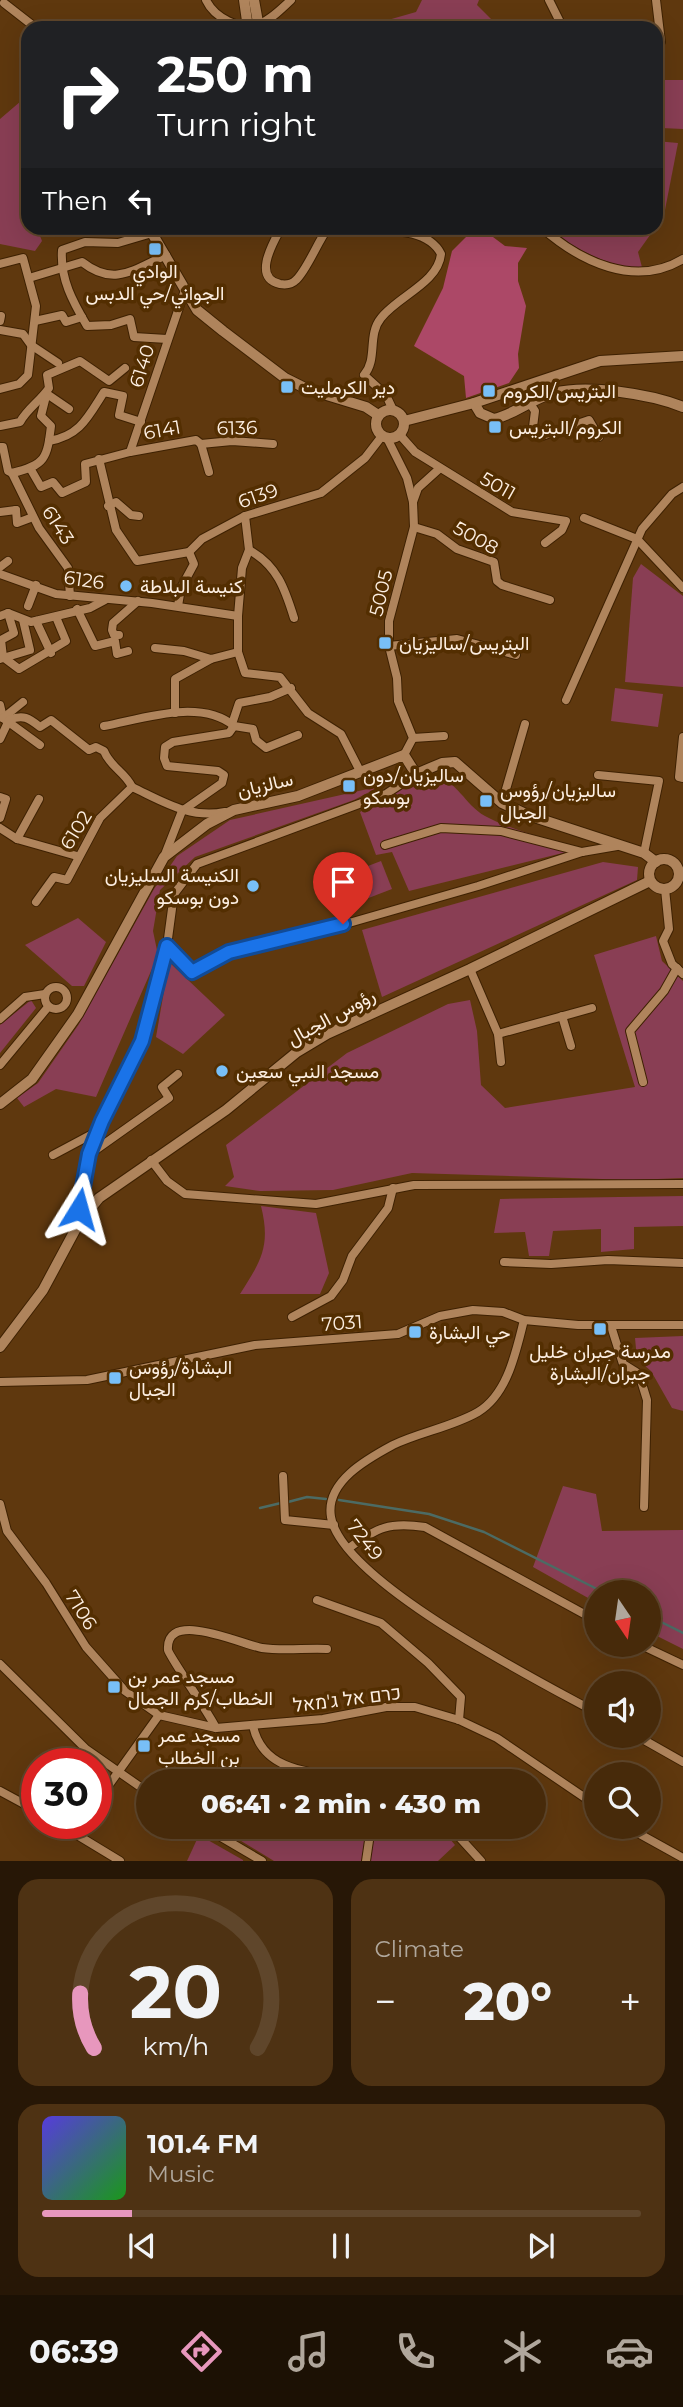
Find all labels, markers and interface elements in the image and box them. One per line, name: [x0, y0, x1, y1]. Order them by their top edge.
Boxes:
text: 250 m: [157, 45, 314, 104]
icon: right: [42, 49, 133, 140]
text: Turn right: [157, 105, 317, 144]
icon: left: [122, 182, 160, 220]
text: Then: [42, 185, 108, 217]
marker: الوادي الجواني/حي الدبس: [147, 241, 163, 257]
place label: الوادي الجواني/حي الدبس: [86, 260, 224, 309]
street label: 6140: [125, 342, 159, 390]
place label: دير الكرمليت: [301, 376, 395, 399]
marker: دير الكرمليت: [279, 379, 295, 395]
place label: البتريس/الكروم: [503, 380, 616, 404]
marker: البتريس/الكروم: [481, 383, 497, 399]
street label: 6141: [142, 415, 182, 445]
street label: 6136: [216, 416, 258, 440]
place label: الكروم/البتريس: [509, 416, 622, 440]
marker: الكروم/البتريس: [487, 419, 503, 435]
street label: 5011: [476, 467, 520, 505]
street label: 6139: [235, 478, 281, 514]
street label: 6143: [37, 501, 79, 549]
street label: 5008: [449, 516, 503, 560]
street label: 6126: [62, 566, 106, 594]
street label: 5005: [365, 567, 398, 618]
place label: كنيسة البلاطة: [140, 575, 243, 598]
marker: كنيسة البلاطة: [118, 578, 134, 594]
place label: البتريس/ساليزيان: [399, 632, 529, 655]
marker: البتريس/ساليزيان: [377, 635, 393, 651]
place label: ساليزيان/دون بوسكو: [363, 764, 464, 809]
street label: سالزيان: [235, 767, 295, 803]
marker: ساليزيان/دون بوسكو: [341, 778, 357, 794]
place label: ساليزيان/رؤوس الجبال: [500, 779, 616, 824]
marker: ساليزيان/رؤوس الجبال: [478, 793, 494, 809]
street label: 6102: [55, 806, 97, 854]
pin: [313, 852, 373, 924]
icon: arrive: [324, 863, 362, 901]
place label: الكنيسة السليزيان دون بوسكو: [105, 864, 239, 909]
marker: الكنيسة السليزيان دون بوسكو: [245, 878, 261, 894]
street label: رؤوس الجبال: [283, 983, 379, 1051]
place label: مسجد النبي سعين: [236, 1060, 379, 1087]
marker: مسجد النبي سعين: [214, 1063, 230, 1079]
position arrow: [42, 1172, 116, 1246]
street label: 7031: [321, 1310, 363, 1336]
place label: حي البشارة: [429, 1321, 510, 1348]
marker: مدرسة جبران خليل جبران/البشارة: [592, 1321, 608, 1337]
marker: حي البشارة: [407, 1324, 423, 1340]
place label: مدرسة جبران خليل جبران/البشارة: [529, 1340, 671, 1385]
place label: البشارة/رؤوس الجبال: [129, 1356, 232, 1401]
marker: البشارة/رؤوس الجبال: [107, 1370, 123, 1386]
street label: 7249: [342, 1515, 388, 1565]
north arrow: [584, 1580, 662, 1657]
map controls: [584, 1580, 661, 1839]
street label: 7106: [60, 1586, 102, 1634]
place label: مسجد عمر بن الخطاب/كرم الجمال: [128, 1665, 273, 1711]
button: sound: [584, 1671, 661, 1748]
marker: مسجد عمر بن الخطاب/كرم الجمال: [106, 1679, 122, 1695]
street label: כרם אל ג'מאל: [292, 1681, 402, 1717]
place label: مسجد عمر بن الخطاب: [157, 1724, 240, 1769]
marker: مسجد عمر بن الخطاب: [136, 1738, 152, 1754]
speed limit sign: 30: [21, 1748, 112, 1839]
button: search: [584, 1762, 661, 1839]
text: 06:41 · 2 min · 430 m: [201, 1788, 481, 1820]
text: Climate: [375, 1935, 464, 1963]
text: 20: [129, 1949, 221, 2037]
text: 20°: [464, 1970, 552, 2033]
text: −: [375, 1978, 396, 2025]
text: +: [619, 1978, 641, 2025]
text: km/h: [142, 2031, 209, 2061]
text: 101.4 FM: [147, 2128, 258, 2160]
text: Music: [147, 2160, 215, 2188]
icon: previous: [123, 2227, 161, 2265]
icon: pause: [322, 2227, 360, 2265]
icon: next: [522, 2227, 560, 2265]
icon: directions: [177, 2327, 226, 2376]
icon: music: [284, 2327, 333, 2376]
icon: phone: [391, 2327, 440, 2376]
icon: climate: [498, 2327, 547, 2376]
icon: car: [605, 2327, 654, 2376]
text: 06:39: [29, 2332, 119, 2371]

